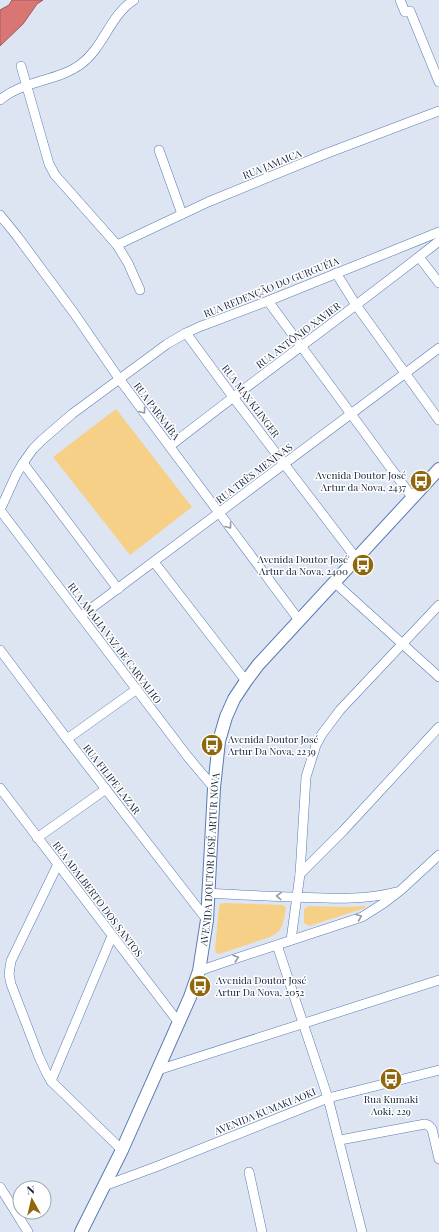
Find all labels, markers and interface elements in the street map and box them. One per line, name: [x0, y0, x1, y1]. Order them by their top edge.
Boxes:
street label: RUA JAMAICA: [240, 146, 304, 182]
street label: RUA REDENÇÃO DO GURGUÉIA: [201, 253, 341, 321]
street label: RUA ANTÔNIO XAVIER: [253, 298, 344, 371]
street label: RUA MAX KLINGER: [219, 362, 283, 441]
street label: RUA PARNAÍBA: [131, 379, 184, 443]
one-way arrow: [138, 406, 145, 413]
street label: RUA TRÊS MENINAS: [213, 440, 295, 506]
place label: Avenida Doutor José Artur da Nova, 2437: [314, 468, 406, 494]
bus stop icon: Avenida Doutor José Artur da Nova, 2437: [408, 468, 434, 494]
one-way arrow: [225, 522, 232, 529]
place label: Avenida Doutor José Artur da Nova, 2400: [256, 552, 348, 578]
bus stop icon: Avenida Doutor José Artur da Nova, 2400: [350, 552, 376, 578]
street label: RUA AMALIA VAZ DE CARVALHO: [65, 580, 165, 706]
bus stop icon: Avenida Doutor José Artur Da Nova, 2239: [199, 732, 225, 758]
place label: Avenida Doutor José Artur Da Nova, 2239: [227, 732, 319, 758]
street label: RUA FILIPE LAZAR: [80, 741, 144, 817]
street label: AVENIDA DOUTOR JOSÉ ARTUR NOVA: [196, 771, 223, 948]
street label: RUA ADALBERTO DOS SANTOS: [50, 838, 146, 960]
one-way arrow: [276, 892, 282, 901]
one-way arrow: [355, 914, 363, 922]
one-way arrow: [232, 954, 239, 963]
bus stop icon: Avenida Doutor José Artur Da Nova, 2052: [187, 973, 213, 999]
place label: Avenida Doutor José Artur Da Nova, 2052: [215, 973, 307, 999]
bus stop icon: Rua Kumaki Aoki, 229: [378, 1066, 404, 1092]
street label: AVENIDA KUMAKI AOKI: [211, 1084, 318, 1138]
place label: Rua Kumaki Aoki, 229: [364, 1092, 418, 1118]
north arrow: [12, 1180, 52, 1220]
text: N: [26, 1182, 36, 1198]

